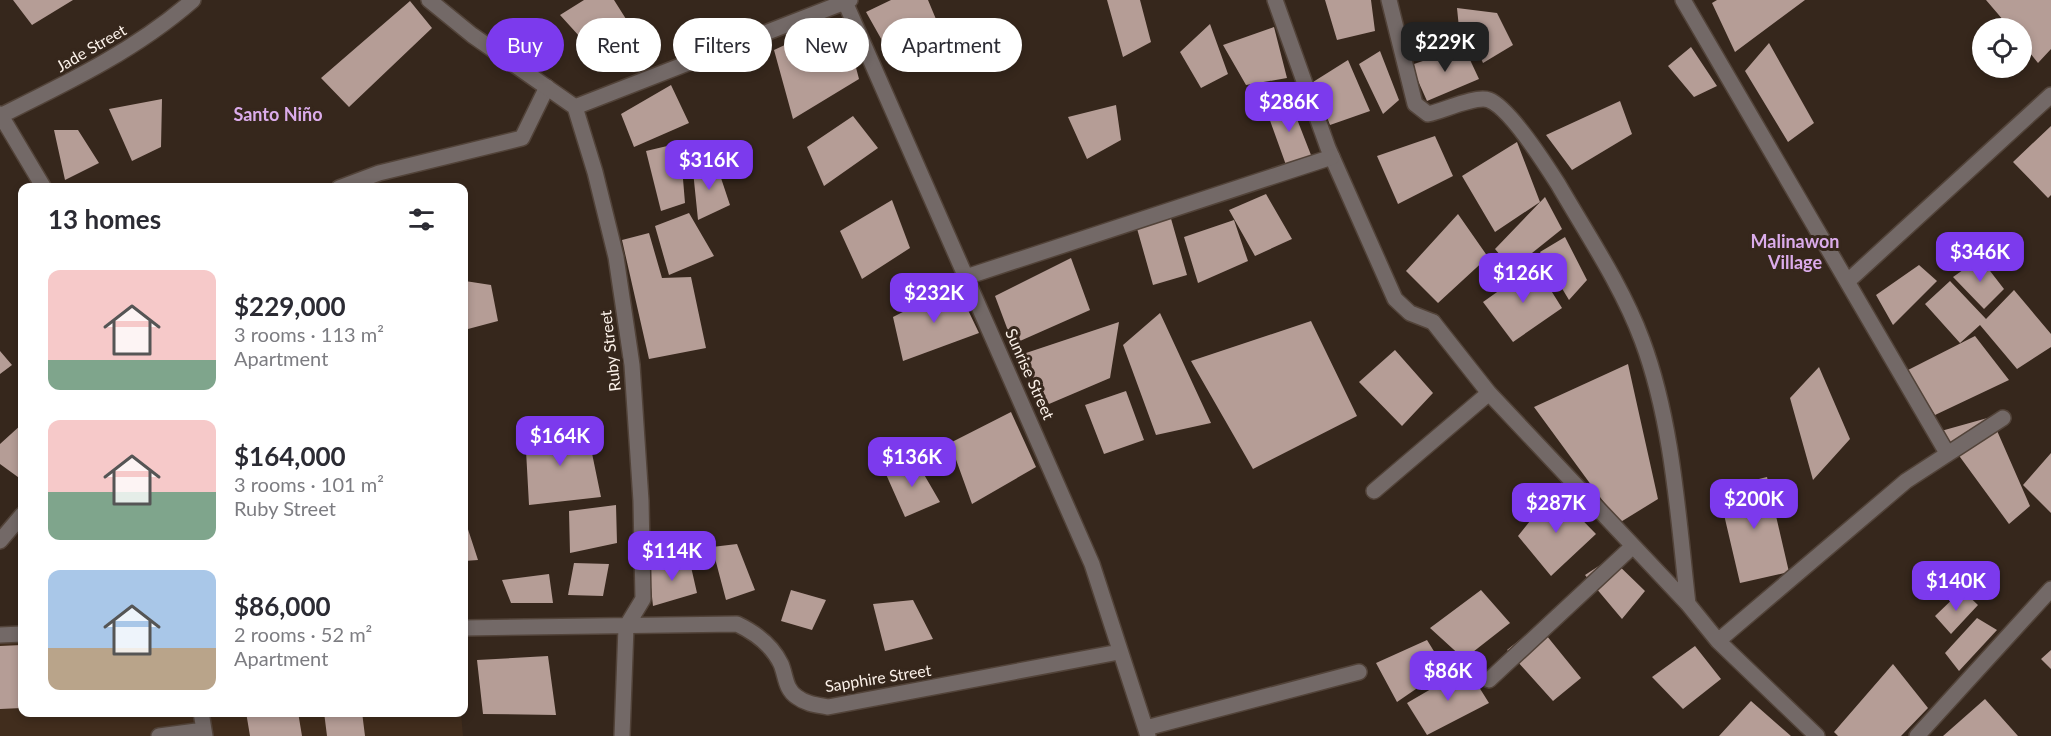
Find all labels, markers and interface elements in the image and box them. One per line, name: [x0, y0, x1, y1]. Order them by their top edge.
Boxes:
chip: Buy: [486, 18, 564, 72]
chip: Rent: [576, 18, 661, 72]
chip: Filters: [673, 18, 772, 72]
chip: New: [784, 18, 869, 72]
chip: Apartment: [881, 18, 1022, 72]
map controls: [1972, 18, 2032, 78]
button: locate: [1972, 18, 2032, 78]
street label: Jade Street: [52, 20, 130, 75]
pin: $229K: [1403, 22, 1487, 73]
text: $229K: [1415, 29, 1475, 53]
pin: $286K: [1247, 82, 1331, 133]
text: $286K: [1259, 89, 1319, 113]
district label: Santo Niño: [233, 103, 323, 125]
pin: $316K: [667, 140, 751, 191]
text: $316K: [679, 147, 739, 171]
text: 13 homes: [48, 203, 161, 235]
icon: filters: [405, 203, 438, 236]
district label: Malinawon Village: [1751, 230, 1839, 273]
pin: $346K: [1938, 232, 2022, 283]
text: $346K: [1950, 239, 2010, 263]
pin: $126K: [1481, 253, 1565, 304]
text: $126K: [1493, 260, 1553, 284]
pin: $232K: [892, 273, 976, 324]
text: $232K: [904, 280, 964, 304]
text: $229,000: [234, 290, 346, 322]
icon: home: [96, 294, 168, 366]
street label: Ruby Street: [595, 309, 624, 393]
text: 3 rooms · 113 m²: [234, 322, 384, 346]
street label: Sunrise Street: [1002, 325, 1059, 422]
text: Apartment: [234, 346, 328, 370]
pin: $164K: [518, 416, 602, 467]
text: $164K: [530, 423, 590, 447]
pin: $136K: [870, 437, 954, 488]
text: $164,000: [234, 440, 346, 472]
icon: home: [96, 444, 168, 516]
text: $136K: [882, 444, 942, 468]
text: 3 rooms · 101 m²: [234, 472, 384, 496]
pin: $200K: [1712, 479, 1796, 530]
pin: $287K: [1514, 483, 1598, 534]
text: $200K: [1724, 486, 1784, 510]
text: $287K: [1526, 490, 1586, 514]
text: Ruby Street: [234, 496, 336, 520]
pin: $114K: [630, 531, 714, 582]
text: $114K: [642, 538, 702, 562]
pin: $140K: [1914, 561, 1998, 612]
text: $140K: [1926, 568, 1986, 592]
text: $86,000: [234, 590, 331, 622]
icon: home: [96, 594, 168, 666]
text: 2 rooms · 52 m²: [234, 622, 372, 646]
text: Apartment: [234, 646, 328, 670]
pin: $86K: [1412, 651, 1484, 702]
text: $86K: [1424, 658, 1472, 682]
street label: Sapphire Street: [823, 660, 933, 695]

